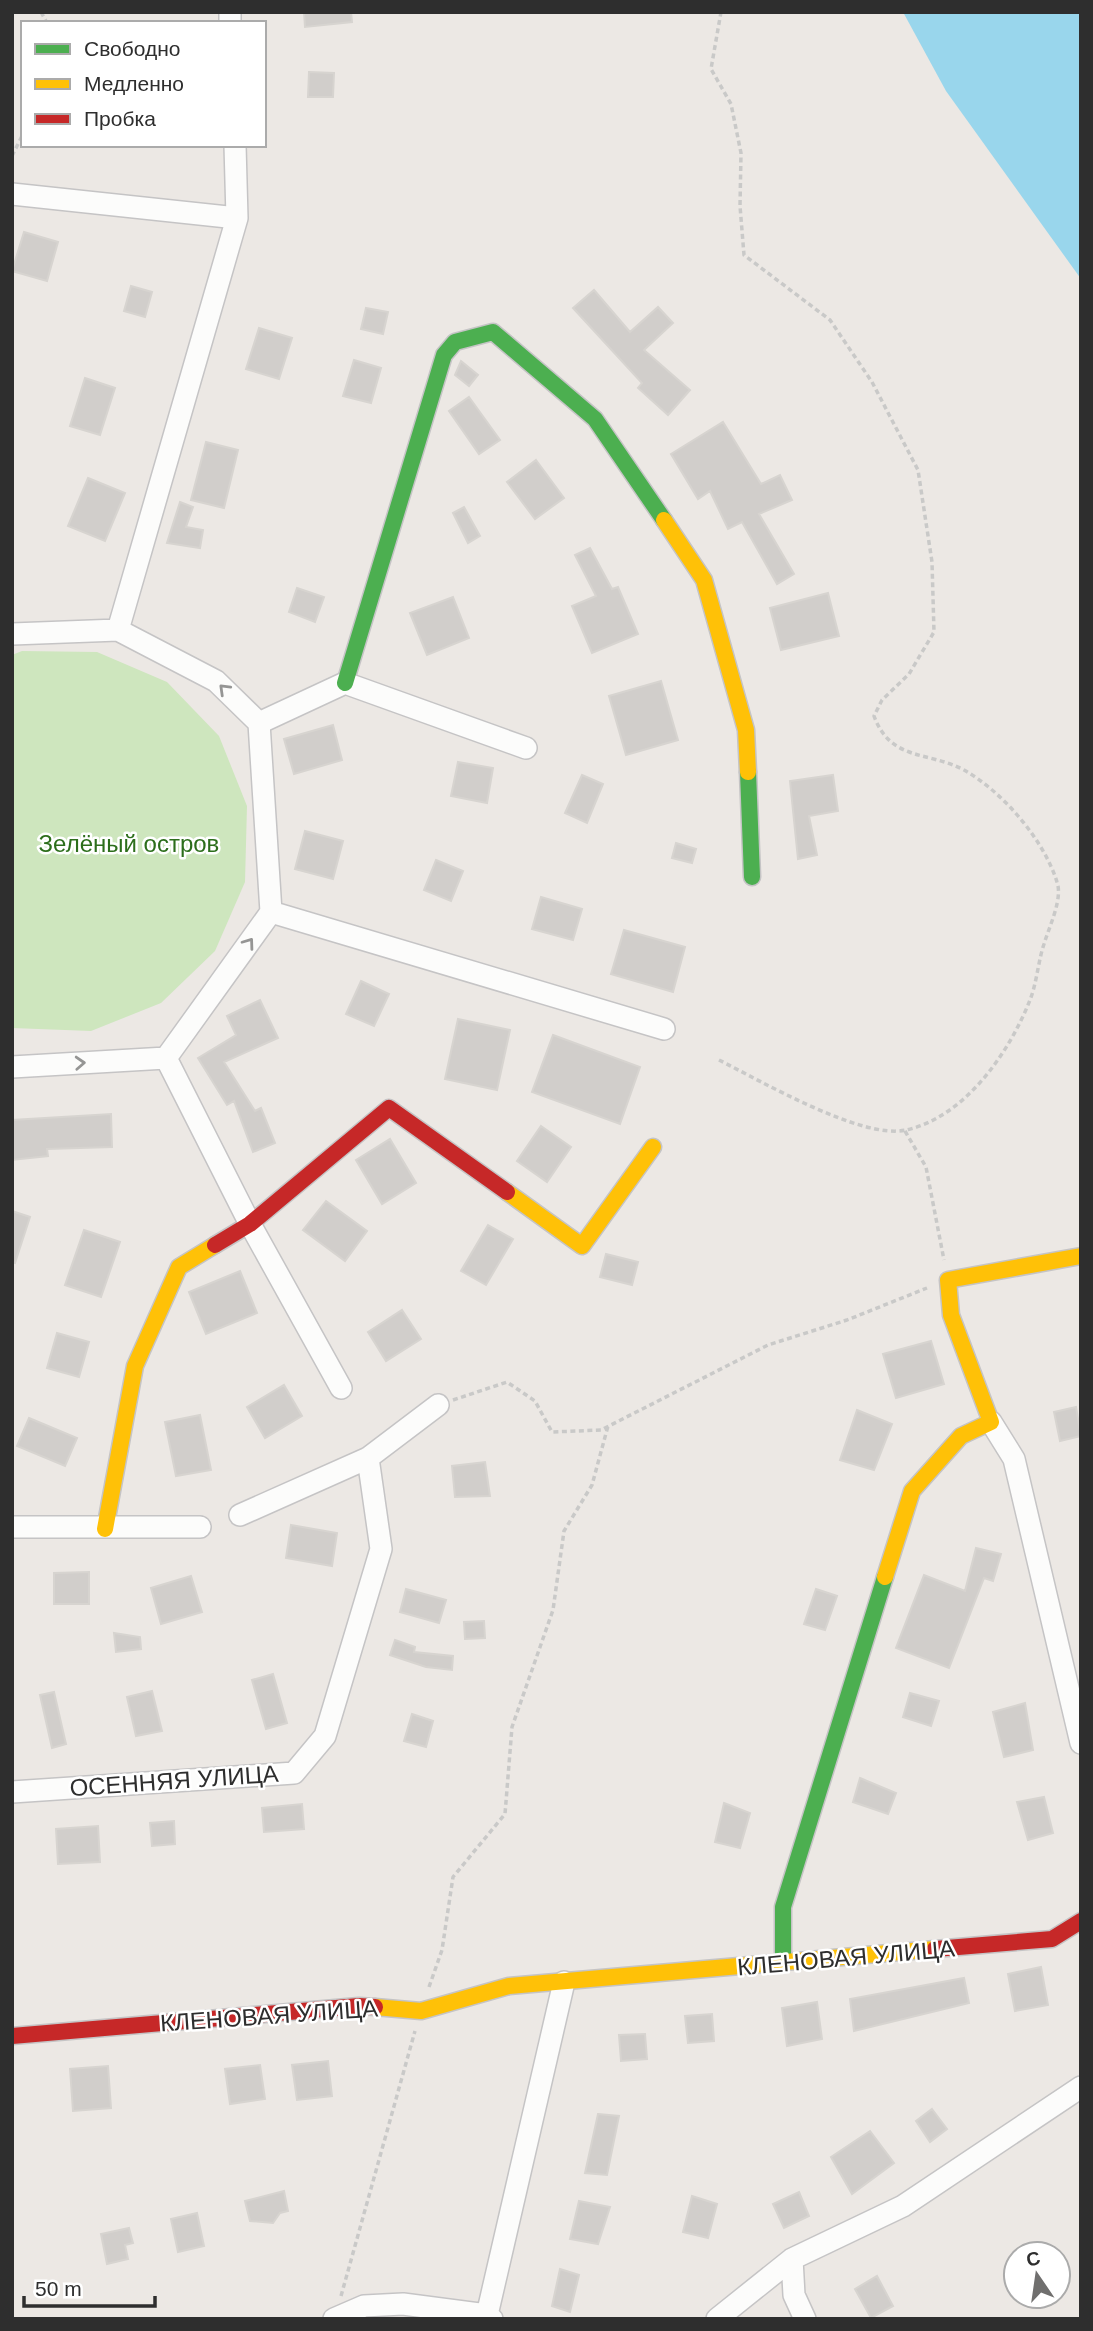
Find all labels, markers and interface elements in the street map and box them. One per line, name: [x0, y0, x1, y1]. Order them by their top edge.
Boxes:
legend: [21, 21, 266, 147]
text: Свободно: [84, 37, 181, 60]
text: Медленно: [84, 72, 184, 95]
text: Пробка: [84, 107, 156, 130]
one-way arrow: [219, 684, 232, 697]
park label: Зелёный остров: [39, 830, 219, 857]
one-way arrow: [241, 938, 253, 951]
one-way arrow: [75, 1056, 86, 1071]
street label: ОСЕННЯЯ УЛИЦА: [69, 1760, 279, 1801]
street label: КЛЕНОВАЯ УЛИЦА: [736, 1935, 956, 1980]
street label: КЛЕНОВАЯ УЛИЦА: [159, 1994, 379, 2037]
north arrow: [1002, 2240, 1072, 2310]
text: С: [1024, 2247, 1043, 2271]
scale bar: [24, 2264, 156, 2308]
text: 50 m: [35, 2277, 82, 2300]

